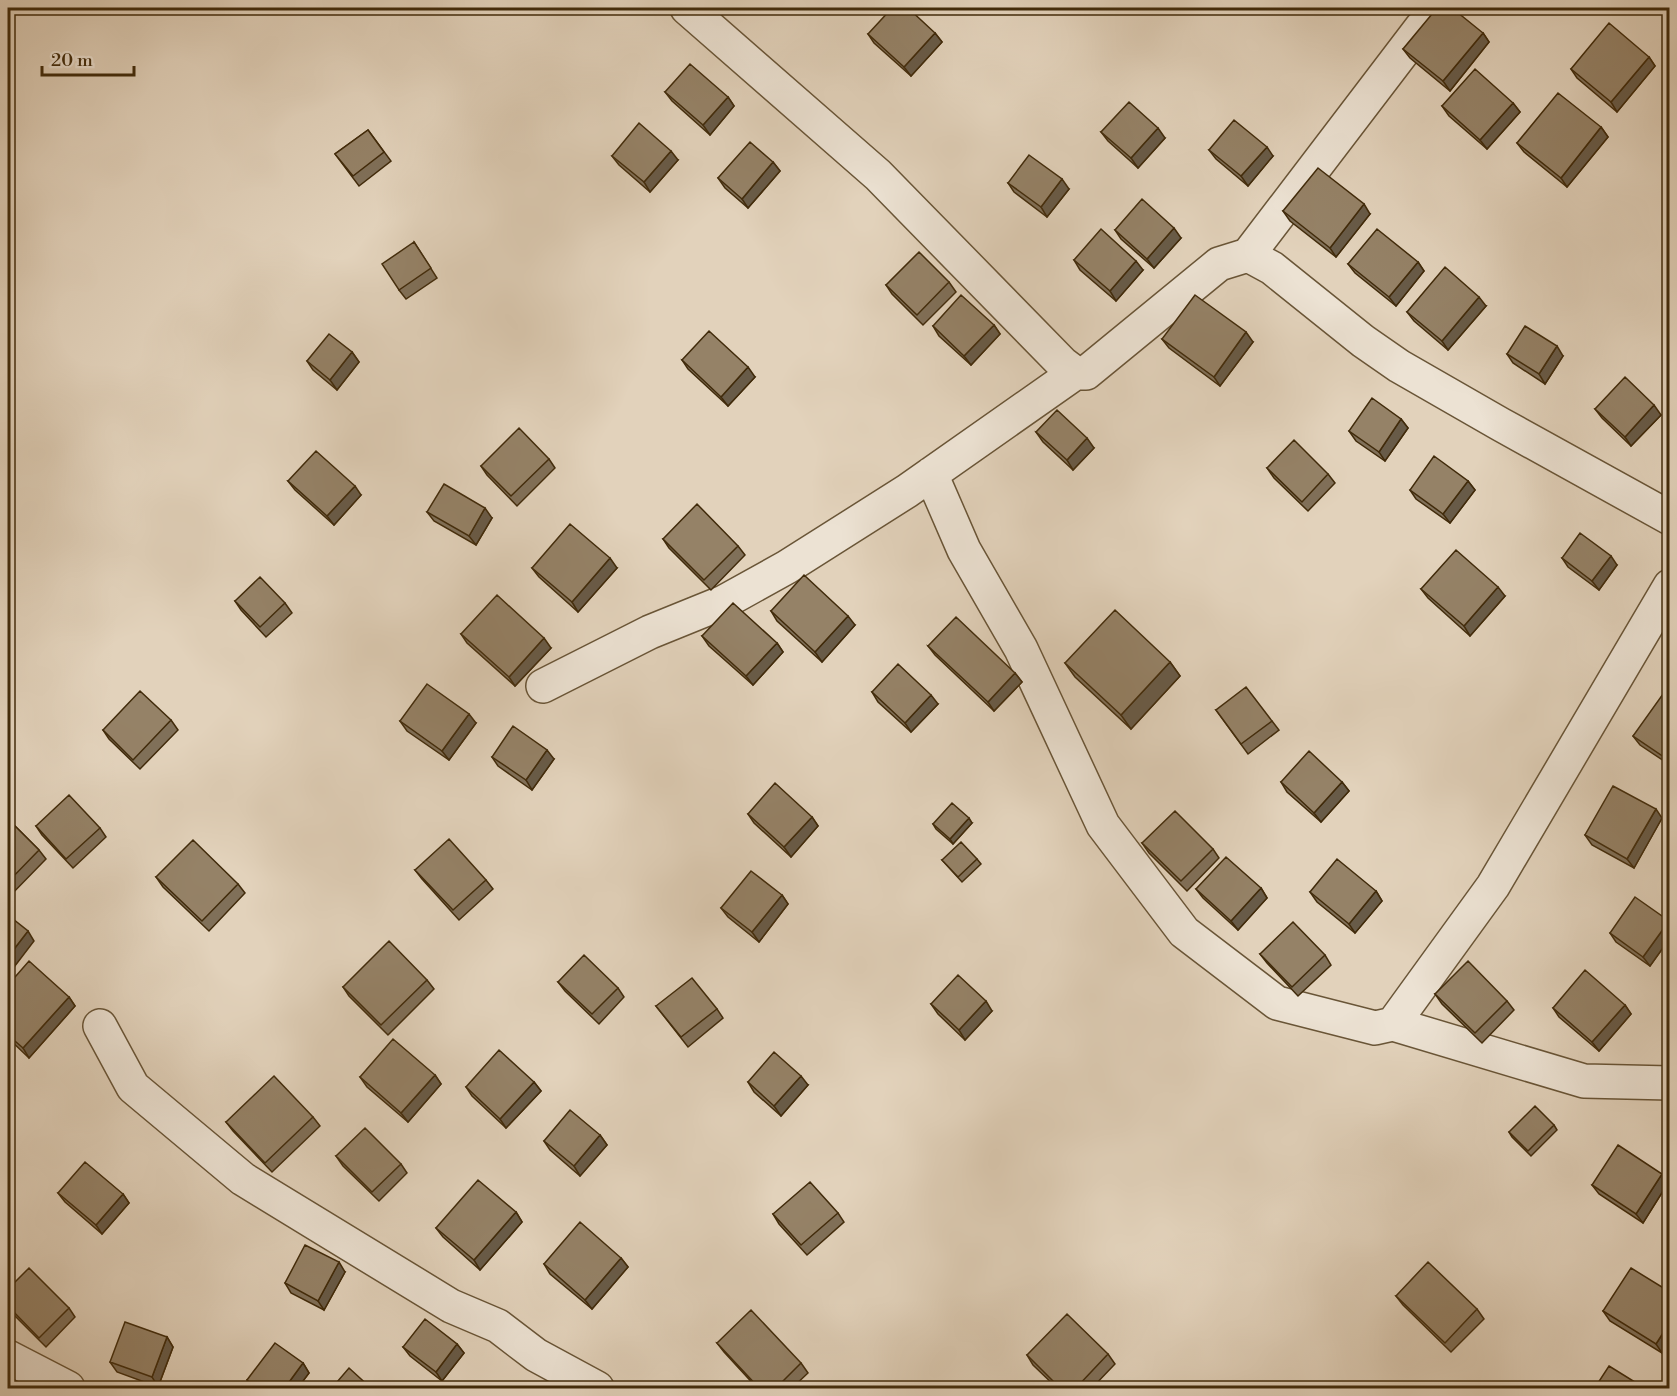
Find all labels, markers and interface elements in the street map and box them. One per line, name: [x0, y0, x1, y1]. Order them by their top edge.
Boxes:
scale bar: [42, 39, 134, 77]
text: 20 m: [51, 49, 93, 72]

